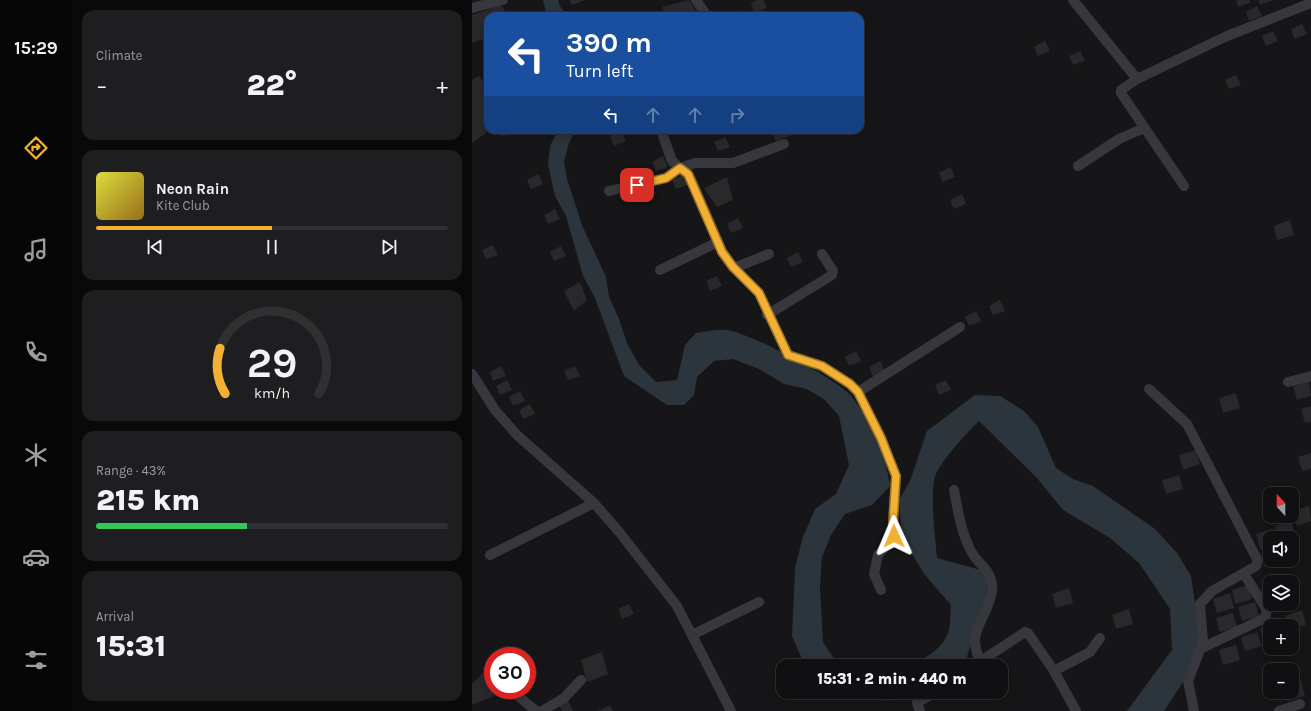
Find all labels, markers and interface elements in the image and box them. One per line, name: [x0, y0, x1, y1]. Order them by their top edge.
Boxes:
text: 390 m: [566, 26, 652, 59]
icon: left: [500, 28, 552, 80]
text: 15:29: [14, 37, 58, 59]
text: Climate: [96, 48, 142, 63]
text: Turn left: [566, 60, 634, 82]
text: 22°: [246, 67, 298, 103]
text: −: [96, 73, 108, 99]
text: +: [436, 73, 448, 99]
icon: left: [600, 104, 622, 126]
icon: ahead: [642, 104, 664, 126]
icon: ahead: [684, 104, 706, 126]
icon: right: [726, 104, 748, 126]
icon: directions: [22, 134, 50, 162]
pin: [620, 168, 654, 202]
icon: arrive: [626, 174, 648, 196]
text: Neon Rain: [156, 180, 229, 198]
text: Kite Club: [156, 198, 210, 213]
icon: music: [22, 236, 50, 264]
icon: previous: [144, 236, 166, 258]
icon: pause: [261, 236, 283, 258]
icon: next: [378, 236, 400, 258]
icon: phone: [22, 338, 50, 366]
text: 29: [247, 338, 297, 386]
text: km/h: [254, 384, 290, 401]
icon: climate: [22, 441, 50, 469]
text: Range · 43%: [96, 463, 166, 478]
text: 215 km: [96, 482, 200, 518]
north arrow: [1263, 487, 1299, 523]
map controls: [1263, 487, 1299, 699]
position arrow: [873, 515, 915, 557]
button: sound: [1263, 531, 1299, 567]
icon: car: [22, 543, 50, 571]
button: layers: [1263, 575, 1299, 611]
text: Arrival: [96, 609, 134, 624]
button: +: [1263, 619, 1299, 655]
text: 15:31: [96, 628, 166, 664]
icon: filters: [22, 646, 50, 674]
speed limit sign: 30: [484, 647, 536, 699]
button: −: [1263, 663, 1299, 699]
text: 15:31 · 2 min · 440 m: [817, 670, 967, 688]

